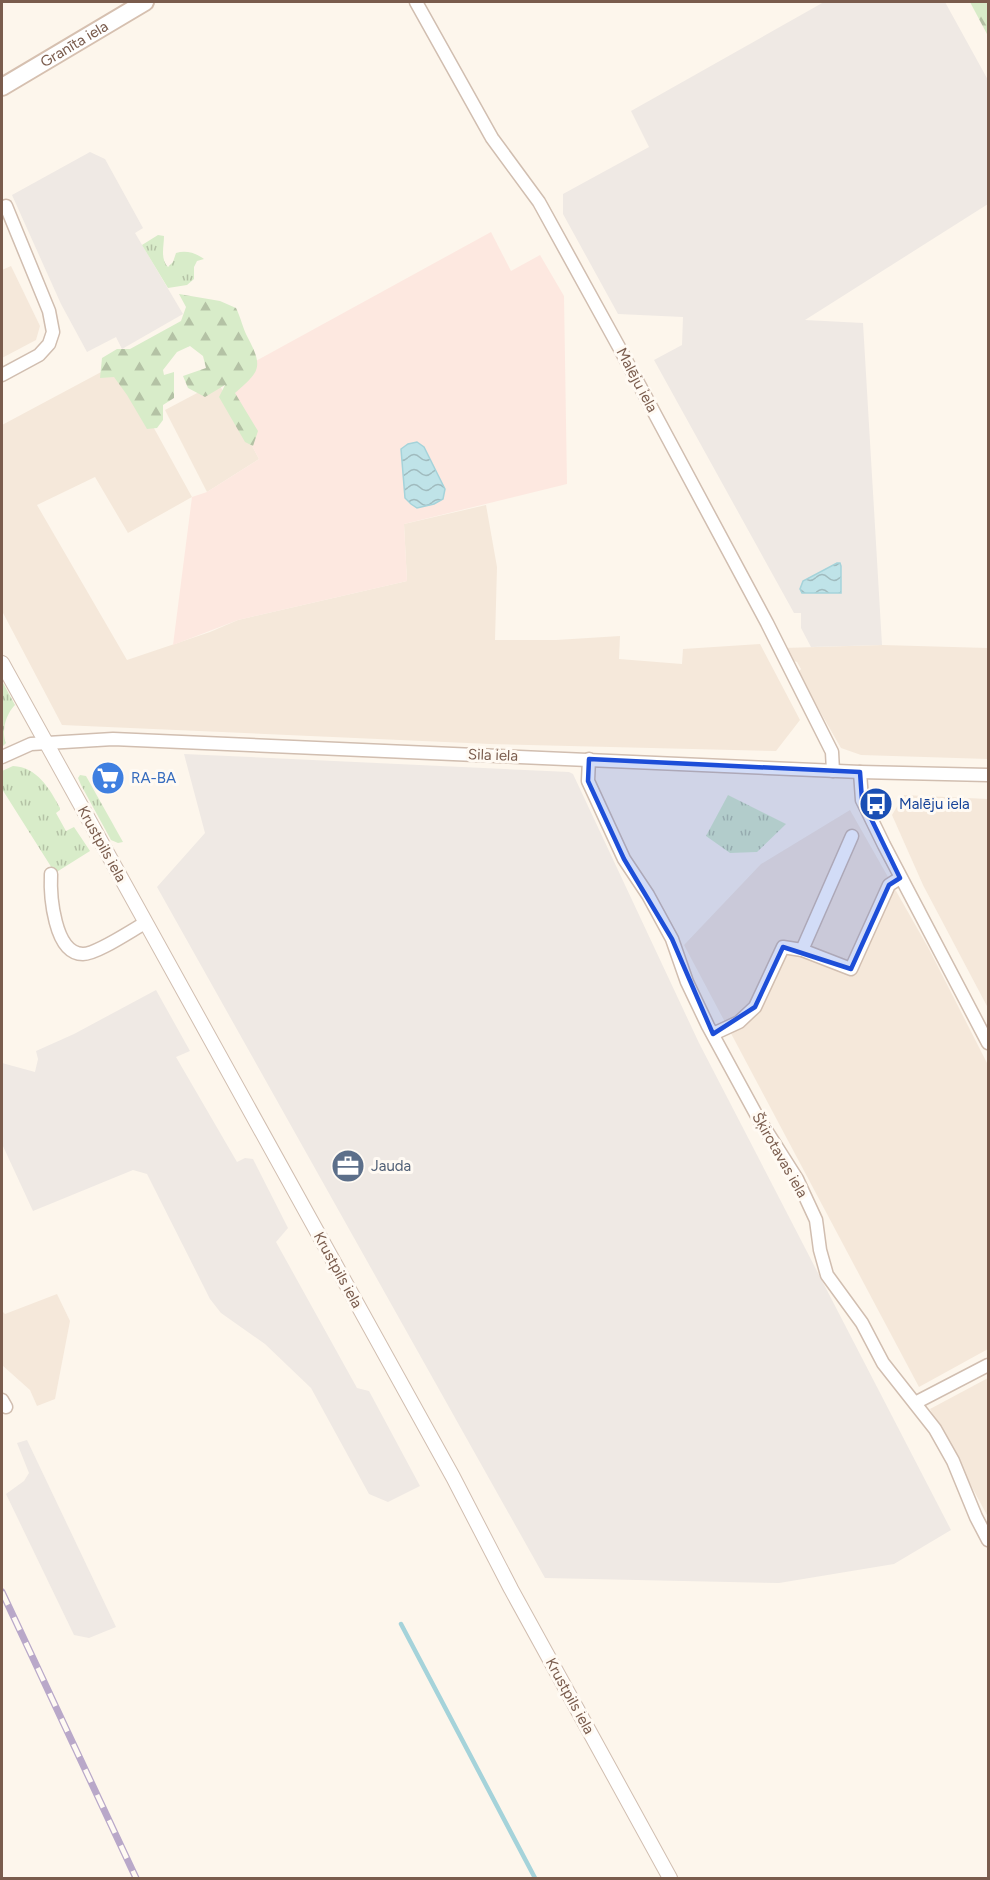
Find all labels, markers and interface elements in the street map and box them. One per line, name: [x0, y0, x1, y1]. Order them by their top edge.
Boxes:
street label: Granīta iela: [37, 17, 111, 71]
street label: Malēju iela: [612, 345, 662, 415]
street label: Sila iela: [468, 745, 518, 765]
supermarket icon: RA-BA: [90, 760, 126, 796]
place label: RA-BA: [131, 769, 176, 787]
bus stop icon: Malēju iela: [858, 786, 894, 822]
place label: Malēju iela: [899, 795, 970, 813]
street label: Krustpils iela: [74, 803, 130, 885]
street label: Šķirotavas iela: [748, 1109, 812, 1201]
office icon: Jauda: [330, 1148, 366, 1184]
place label: Jauda: [371, 1157, 411, 1175]
street label: Krustpils iela: [310, 1229, 366, 1311]
street label: Krustpils iela: [542, 1655, 598, 1737]

